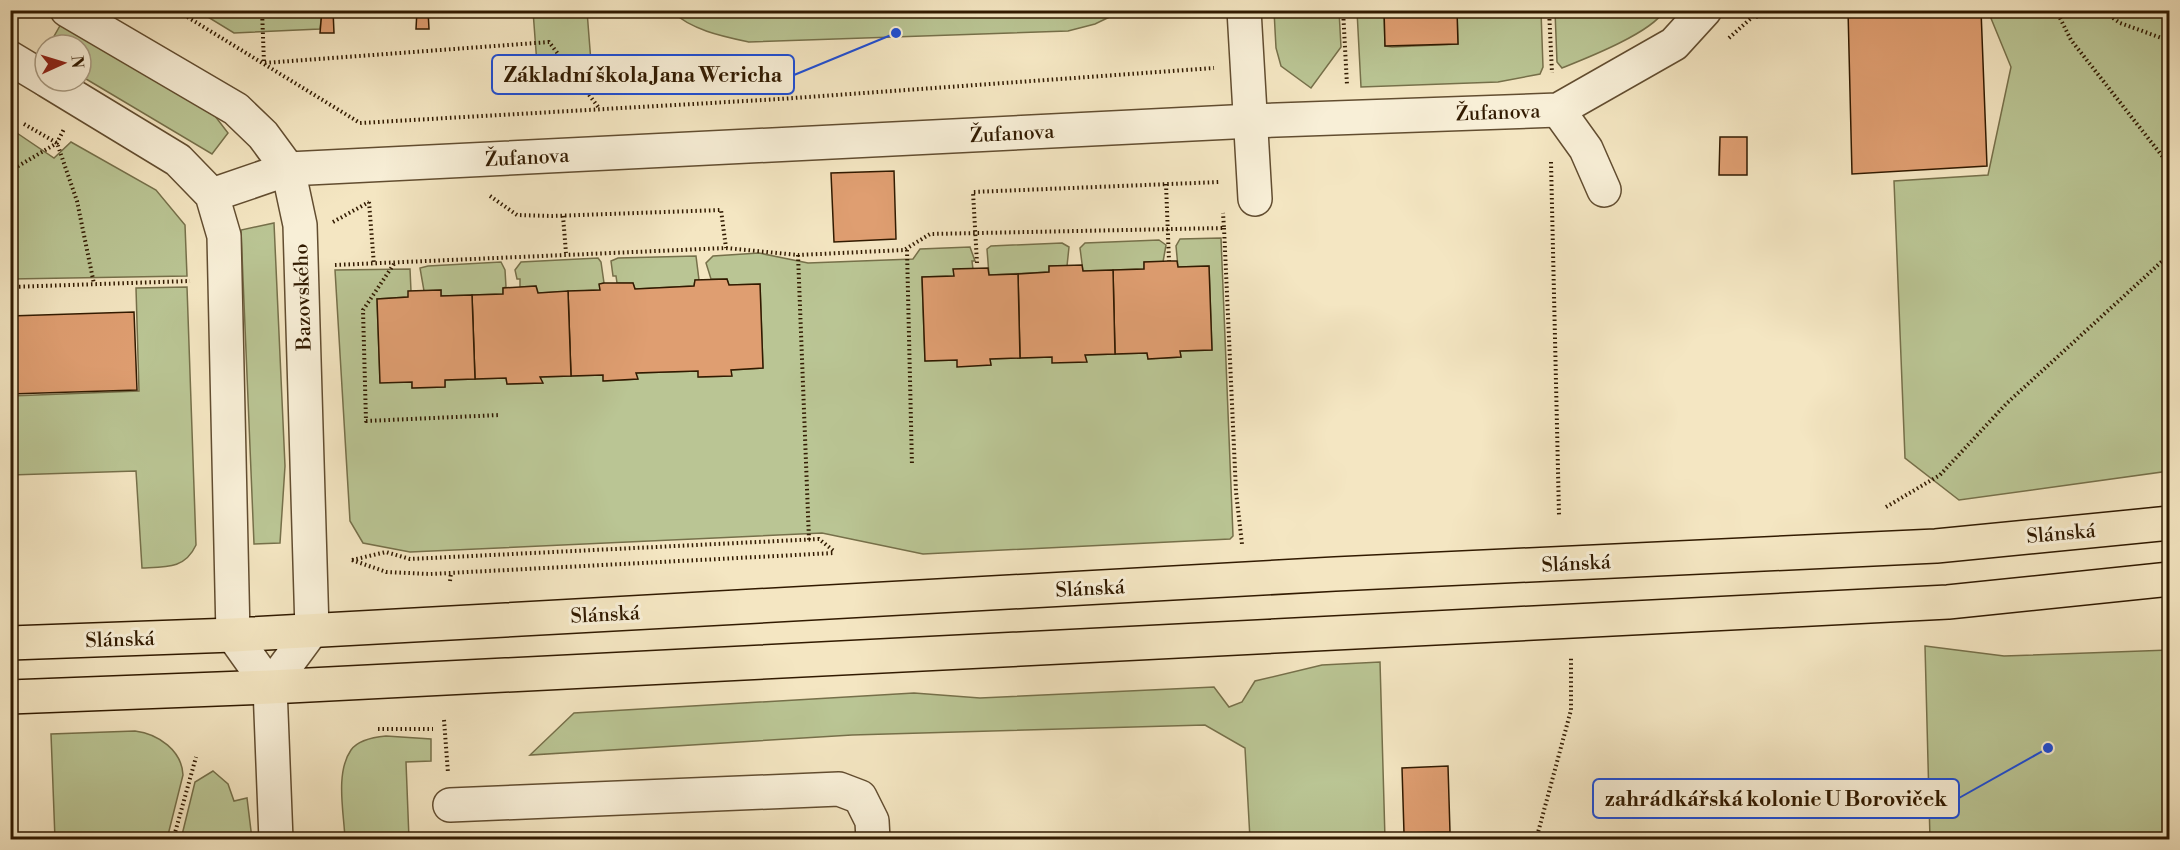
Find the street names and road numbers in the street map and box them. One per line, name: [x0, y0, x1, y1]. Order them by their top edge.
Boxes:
street label: Žufanova: [1455, 99, 1542, 127]
street label: Žufanova: [969, 119, 1056, 149]
street label: Žufanova: [484, 143, 571, 173]
street label: Bazovského: [289, 243, 318, 352]
street label: Slánská: [2025, 519, 2098, 550]
street label: Slánská: [1541, 550, 1612, 579]
street label: Slánská: [1055, 575, 1126, 604]
street label: Slánská: [570, 601, 641, 630]
street label: Slánská: [85, 627, 156, 654]

